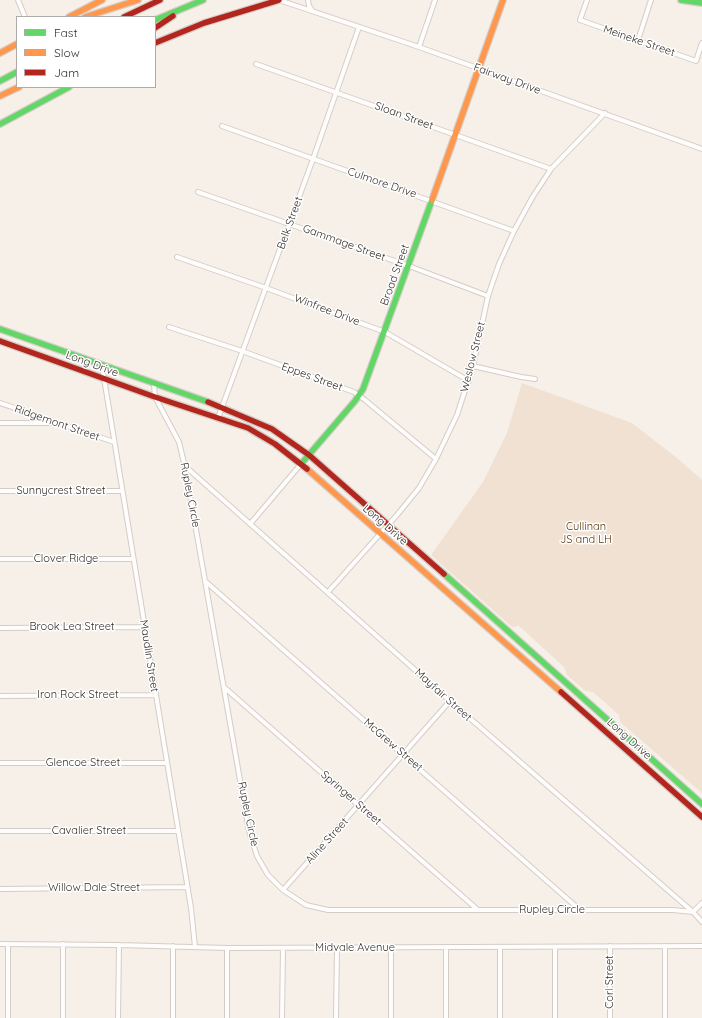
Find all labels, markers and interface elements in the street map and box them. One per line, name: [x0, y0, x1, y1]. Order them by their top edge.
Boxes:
legend: [16, 16, 156, 88]
street label: Meineke Street: [601, 23, 677, 59]
text: Fast: [54, 25, 78, 40]
text: Slow: [54, 45, 80, 60]
street label: Fairway Drive: [472, 61, 542, 97]
text: Jam: [54, 65, 79, 80]
street label: Sloan Street: [373, 99, 435, 133]
street label: Culmore Drive: [346, 165, 418, 201]
street label: Belk Street: [274, 195, 306, 251]
street label: Gammage Street: [301, 222, 387, 264]
street label: Broad Street: [378, 243, 412, 307]
street label: Winfree Drive: [292, 291, 362, 329]
street label: Weslow Street: [458, 320, 488, 394]
street label: Long Drive: [64, 348, 120, 380]
street label: Eppes Street: [280, 360, 344, 394]
street label: Ridgemont Street: [13, 402, 101, 444]
street label: Rupley Circle: [177, 461, 203, 529]
street label: Sunnycrest Street: [16, 484, 106, 498]
street label: Long Drive: [360, 502, 410, 548]
park label: Cullinan JS and LH: [560, 520, 612, 546]
street label: Clover Ridge: [34, 552, 98, 566]
street label: Maudlin Street: [137, 619, 161, 693]
street label: Brook Lea Street: [29, 620, 115, 634]
street label: Mayfair Street: [412, 666, 474, 724]
street label: Iron Rock Street: [37, 688, 119, 702]
street label: McGrew Street: [361, 716, 425, 774]
street label: Long Drive: [604, 716, 654, 762]
street label: Glencoe Street: [46, 756, 120, 770]
street label: Springer Street: [318, 768, 384, 828]
street label: Rupley Circle: [235, 780, 261, 848]
street label: Aline Street: [303, 815, 351, 867]
street label: Cavalier Street: [52, 824, 126, 838]
street label: Willow Dale Street: [48, 881, 140, 895]
street label: Rupley Circle: [519, 903, 585, 917]
street label: Midvale Avenue: [315, 941, 395, 955]
street label: Corl Street: [603, 955, 617, 1009]

